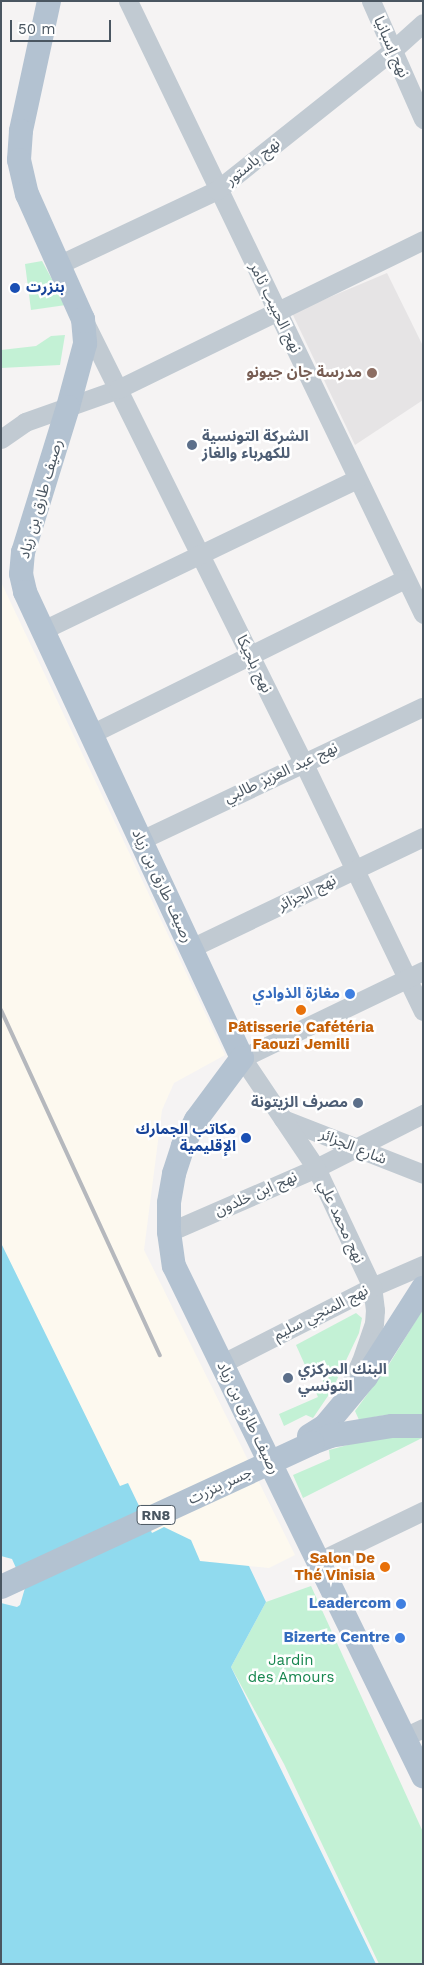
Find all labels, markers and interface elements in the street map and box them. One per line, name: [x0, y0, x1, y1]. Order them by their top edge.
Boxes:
scale bar: [12, 10, 114, 42]
street label: نهج إسبانيا: [370, 14, 412, 80]
text: 50 m: [18, 20, 55, 38]
street label: نهج باستور: [222, 135, 284, 189]
street label: نهج الحبيب ثامر: [245, 260, 305, 356]
place label: بنزرت: [26, 279, 65, 297]
marker: بنزرت: [8, 281, 22, 295]
place label: مدرسة جان جيونو: [246, 364, 362, 382]
marker: مدرسة جان جيونو: [366, 367, 378, 379]
place label: الشركة التونسية للكهرباء والغاز: [202, 427, 308, 462]
street label: رصيف طارق بن زياد: [15, 437, 67, 561]
marker: الشركة التونسية للكهرباء والغاز: [186, 439, 198, 451]
street label: نهج بلجيكا: [232, 632, 276, 696]
street label: نهج عبد العزيز طالبي: [221, 739, 341, 807]
street label: رصيف طارق بن زياد: [128, 826, 196, 946]
street label: نهج الجزائر: [275, 871, 339, 915]
place label: مغازة الذوادي: [253, 985, 340, 1003]
marker: مغازة الذوادي: [344, 988, 356, 1000]
marker: Pâtisserie Cafétéria Faouzi Jemili: [295, 1004, 307, 1016]
place label: Pâtisserie Cafétéria Faouzi Jemili: [228, 1018, 374, 1053]
place label: مصرف الزيتونة: [251, 1094, 348, 1112]
marker: مصرف الزيتونة: [352, 1097, 364, 1109]
place label: مكاتب الجمارك الإقليمية: [136, 1120, 236, 1155]
street label: شارع الجزائر: [317, 1125, 389, 1169]
marker: مكاتب الجمارك الإقليمية: [240, 1132, 252, 1144]
street label: نهج ابن خلدون: [212, 1168, 300, 1220]
street label: نهج محمد علي: [314, 1178, 368, 1266]
street label: نهج المنجي سليم: [271, 1281, 371, 1345]
street label: رصيف طارق بن زياد: [213, 1359, 283, 1477]
place label: البنك المركزي التونسي: [298, 1360, 387, 1395]
marker: البنك المركزي التونسي: [282, 1372, 294, 1384]
street label: جسر بنزرت: [185, 1463, 255, 1509]
road number: RN8: [136, 1504, 176, 1526]
place label: Salon De Thé Vinisia: [294, 1549, 375, 1584]
marker: Salon De Thé Vinisia: [379, 1561, 391, 1573]
place label: Leadercom: [309, 1595, 391, 1613]
marker: Leadercom: [395, 1598, 407, 1610]
place label: Bizerte Centre: [283, 1629, 390, 1647]
marker: Bizerte Centre: [394, 1632, 406, 1644]
park label: Jardin des Amours: [247, 1651, 335, 1686]

